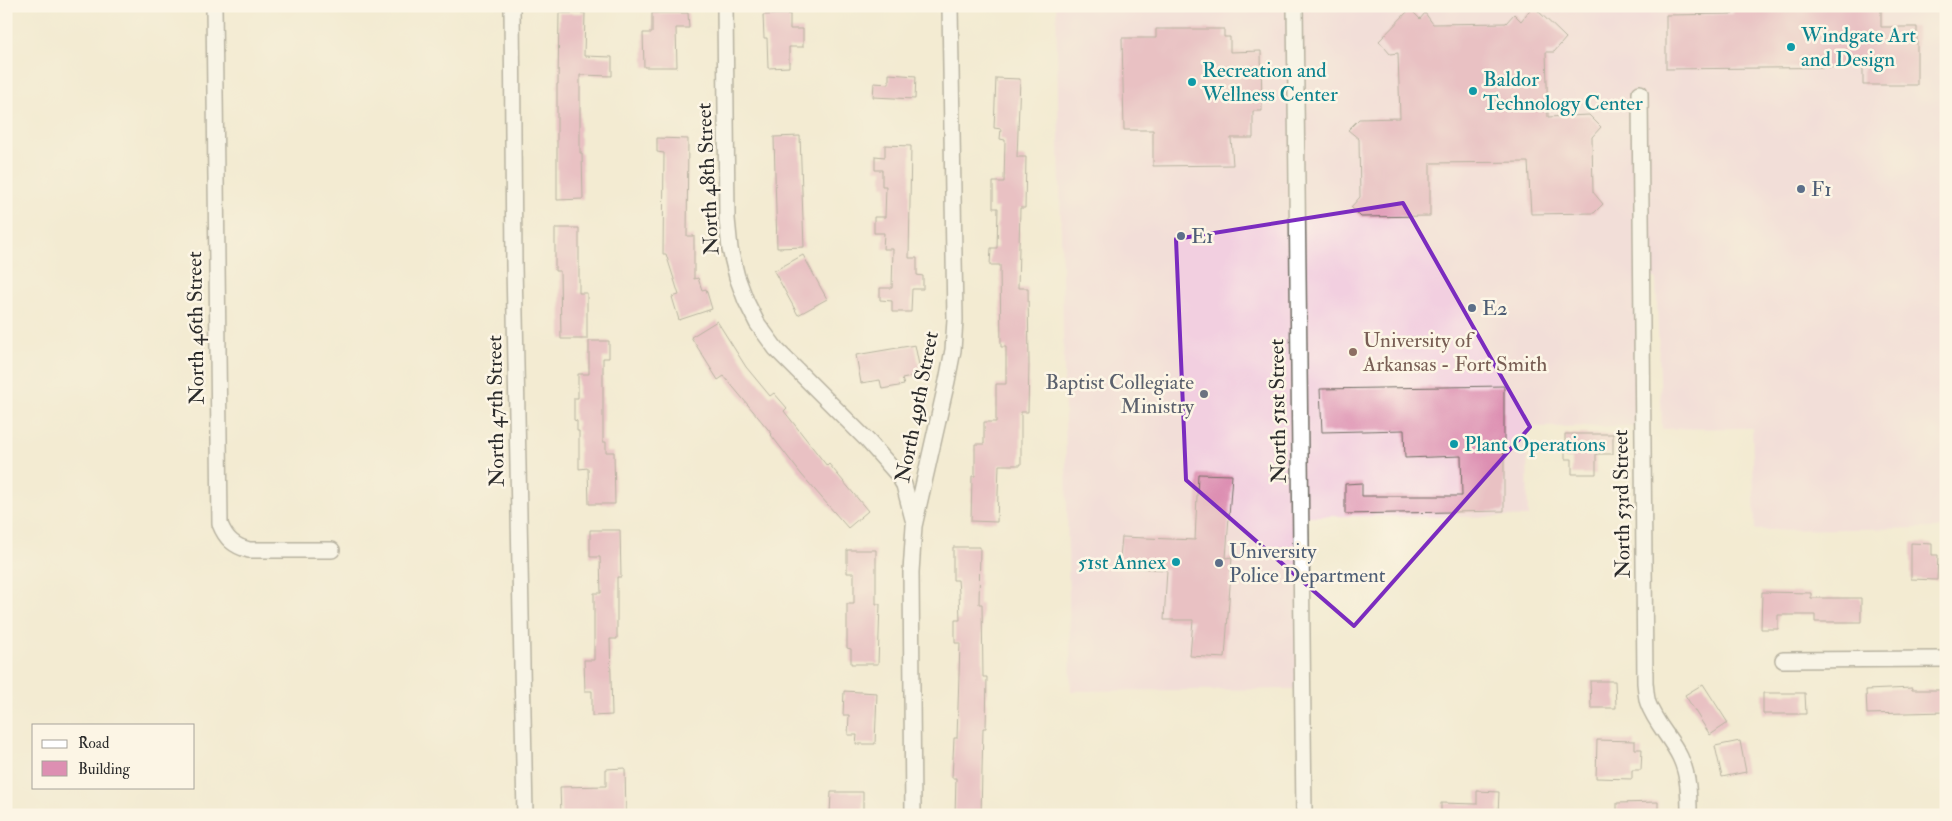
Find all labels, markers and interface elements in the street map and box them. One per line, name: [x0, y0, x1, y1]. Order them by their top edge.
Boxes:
place label: Windgate Art and Design: [1800, 22, 1916, 73]
marker: Windgate Art and Design: [1785, 41, 1797, 53]
place label: Recreation and Wellness Center: [1201, 57, 1338, 108]
place label: Baldor Technology Center: [1483, 66, 1643, 117]
marker: Recreation and Wellness Center: [1186, 76, 1198, 88]
marker: Baldor Technology Center: [1467, 85, 1479, 97]
street label: North 48th Street: [691, 102, 725, 256]
place label: F1: [1811, 176, 1832, 203]
marker: F1: [1795, 183, 1807, 195]
place label: E1: [1191, 223, 1214, 250]
marker: E1: [1175, 230, 1187, 242]
street label: North 46th Street: [181, 251, 211, 405]
place label: E2: [1482, 295, 1508, 322]
marker: E2: [1466, 302, 1478, 314]
place label: University of Arkansas - Fort Smith: [1362, 327, 1547, 378]
street label: North 49th Street: [889, 329, 945, 485]
street label: North 47th Street: [481, 335, 511, 487]
street label: North 51st Street: [1263, 338, 1293, 483]
marker: University of Arkansas - Fort Smith: [1347, 346, 1359, 358]
place label: Baptist Collegiate Ministry: [1045, 369, 1195, 420]
marker: Baptist Collegiate Ministry: [1198, 388, 1210, 400]
street label: North 53rd Street: [1607, 429, 1637, 579]
place label: Plant Operations: [1464, 431, 1606, 458]
marker: Plant Operations: [1448, 438, 1460, 450]
place label: University Police Department: [1229, 538, 1386, 589]
place label: 51st Annex: [1078, 549, 1167, 576]
marker: 51st Annex: [1170, 556, 1182, 568]
marker: University Police Department: [1213, 557, 1225, 569]
legend: [32, 724, 195, 788]
text: Road: [78, 734, 110, 753]
text: Building: [78, 760, 130, 779]

